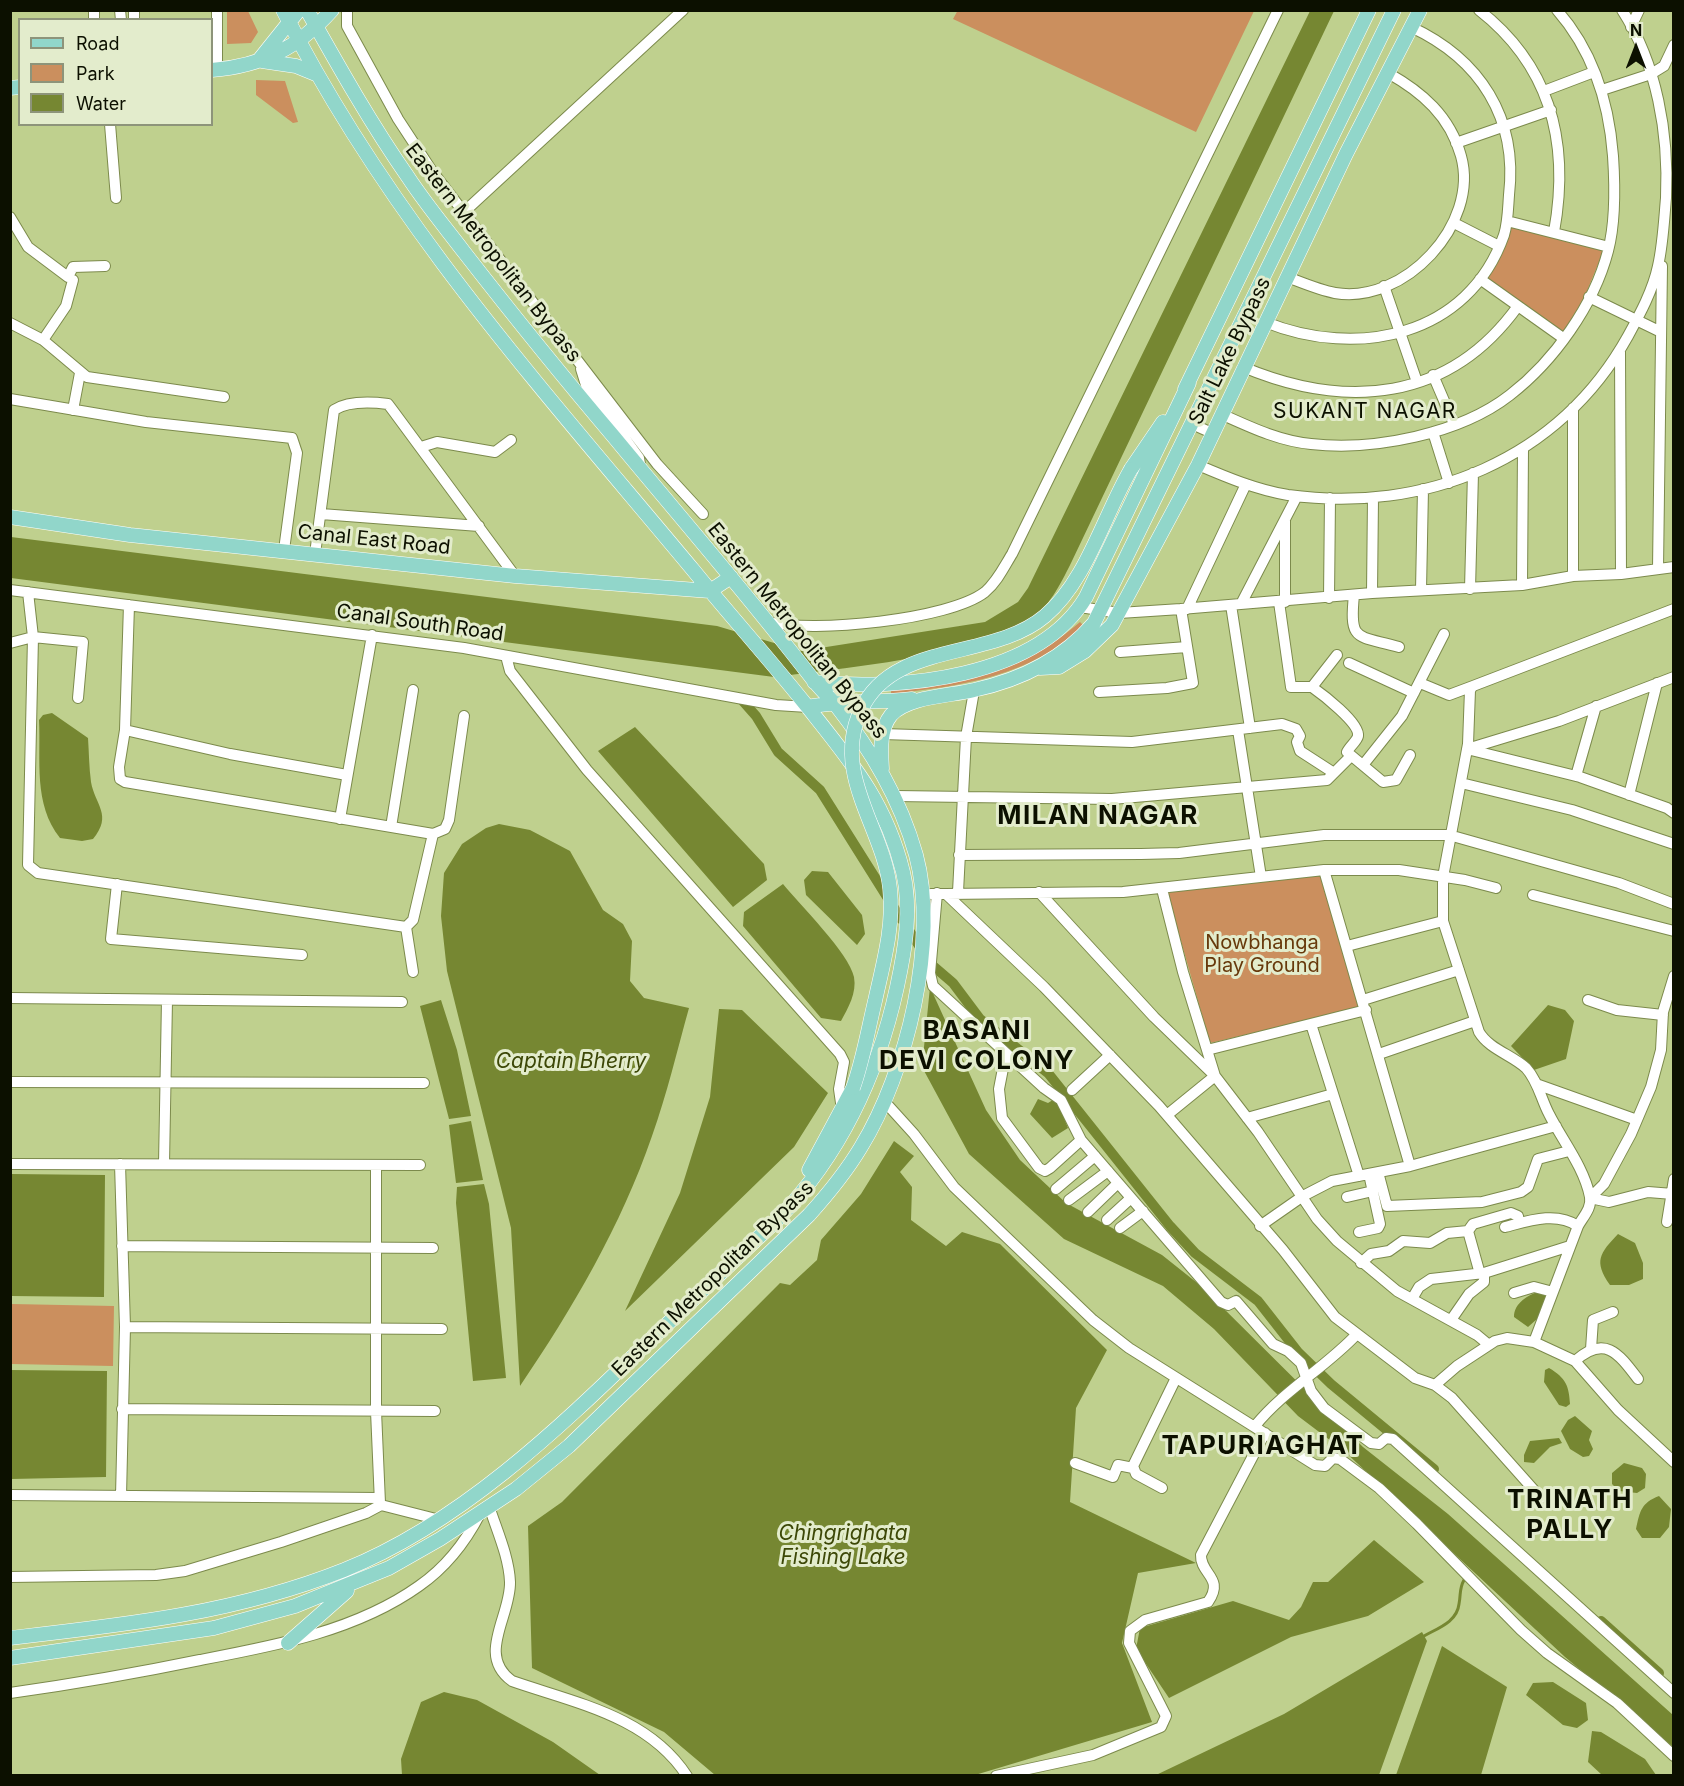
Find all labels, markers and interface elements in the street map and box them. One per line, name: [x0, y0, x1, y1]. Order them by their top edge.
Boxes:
legend: [18, 18, 213, 126]
north arrow: [1606, 18, 1666, 78]
text: N: [1630, 20, 1642, 40]
text: Road: [76, 33, 119, 54]
text: Park: [76, 63, 115, 84]
text: Water: [76, 93, 126, 114]
street label: Eastern Metropolitan Bypass: [400, 139, 586, 367]
street label: Salt Lake Bypass: [1184, 273, 1276, 429]
district label: SUKANT NAGAR: [1273, 399, 1457, 425]
street label: Eastern Metropolitan Bypass: [702, 518, 892, 744]
street label: Canal East Road: [296, 520, 452, 560]
street label: Canal South Road: [335, 599, 505, 647]
district label: MILAN NAGAR: [997, 800, 1199, 832]
park label: Nowbhanga Play Ground: [1204, 931, 1320, 978]
district label: BASANI DEVI COLONY: [879, 1015, 1075, 1076]
water label: Captain Bherry: [496, 1049, 646, 1075]
street label: Eastern Metropolitan Bypass: [607, 1176, 819, 1382]
district label: TAPURIAGHAT: [1162, 1430, 1364, 1462]
district label: TRINATH PALLY: [1507, 1484, 1633, 1546]
water label: Chingrighata Fishing Lake: [778, 1521, 908, 1571]

